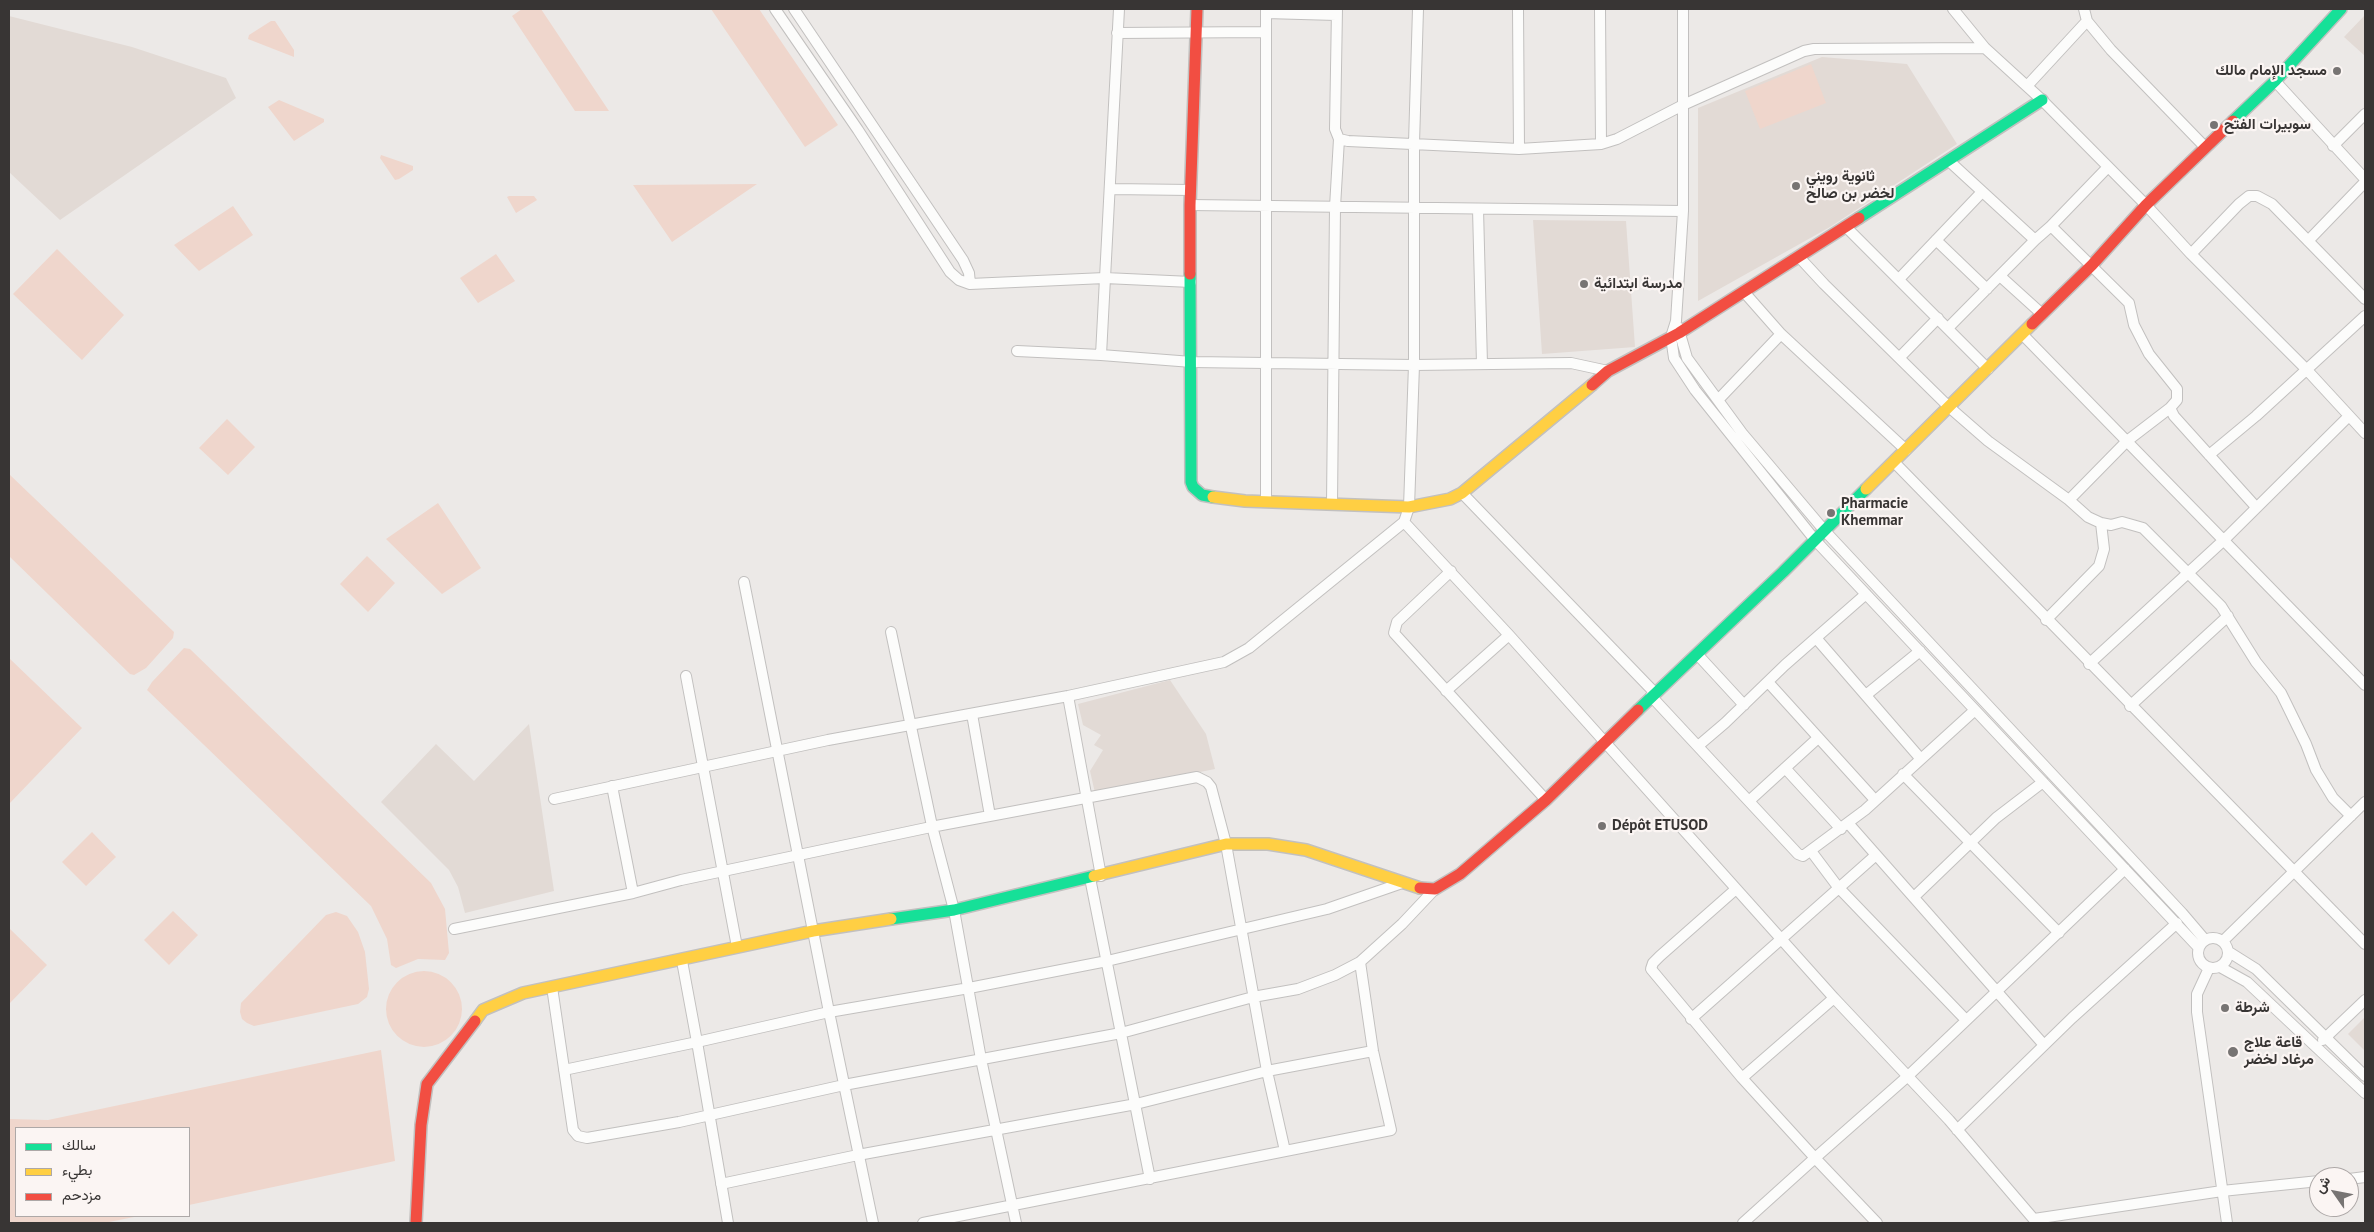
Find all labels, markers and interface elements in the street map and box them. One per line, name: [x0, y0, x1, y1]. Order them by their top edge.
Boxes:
place label: مسجد الإمام مالك: [2215, 62, 2327, 80]
marker: مسجد الإمام مالك: [2331, 65, 2343, 77]
place label: سوبيرات الفتح: [2224, 116, 2311, 134]
marker: سوبيرات الفتح: [2208, 119, 2220, 131]
place label: ثانوية رويني لخضر بن صالح: [1806, 168, 1895, 203]
marker: ثانوية رويني لخضر بن صالح: [1790, 180, 1802, 192]
place label: مدرسة ابتدائية: [1594, 275, 1682, 293]
marker: مدرسة ابتدائية: [1578, 278, 1590, 290]
place label: Pharmacie Khemmar: [1841, 495, 1908, 530]
marker: Pharmacie Khemmar: [1825, 507, 1837, 519]
place label: Dépôt ETUSOD: [1612, 817, 1708, 835]
marker: Dépôt ETUSOD: [1596, 820, 1608, 832]
place label: شرطة: [2235, 999, 2270, 1017]
marker: شرطة: [2219, 1002, 2231, 1014]
place label: قاعة علاج مرغاد لخضر: [2244, 1034, 2314, 1069]
marker: قاعة علاج مرغاد لخضر: [2226, 1045, 2240, 1059]
legend: [15, 1127, 190, 1217]
text: سالك: [62, 1135, 96, 1154]
text: بطيء: [62, 1160, 92, 1179]
north arrow: [2309, 1167, 2359, 1217]
text: ش: [2310, 1172, 2334, 1196]
text: مزدحم: [62, 1185, 101, 1204]

